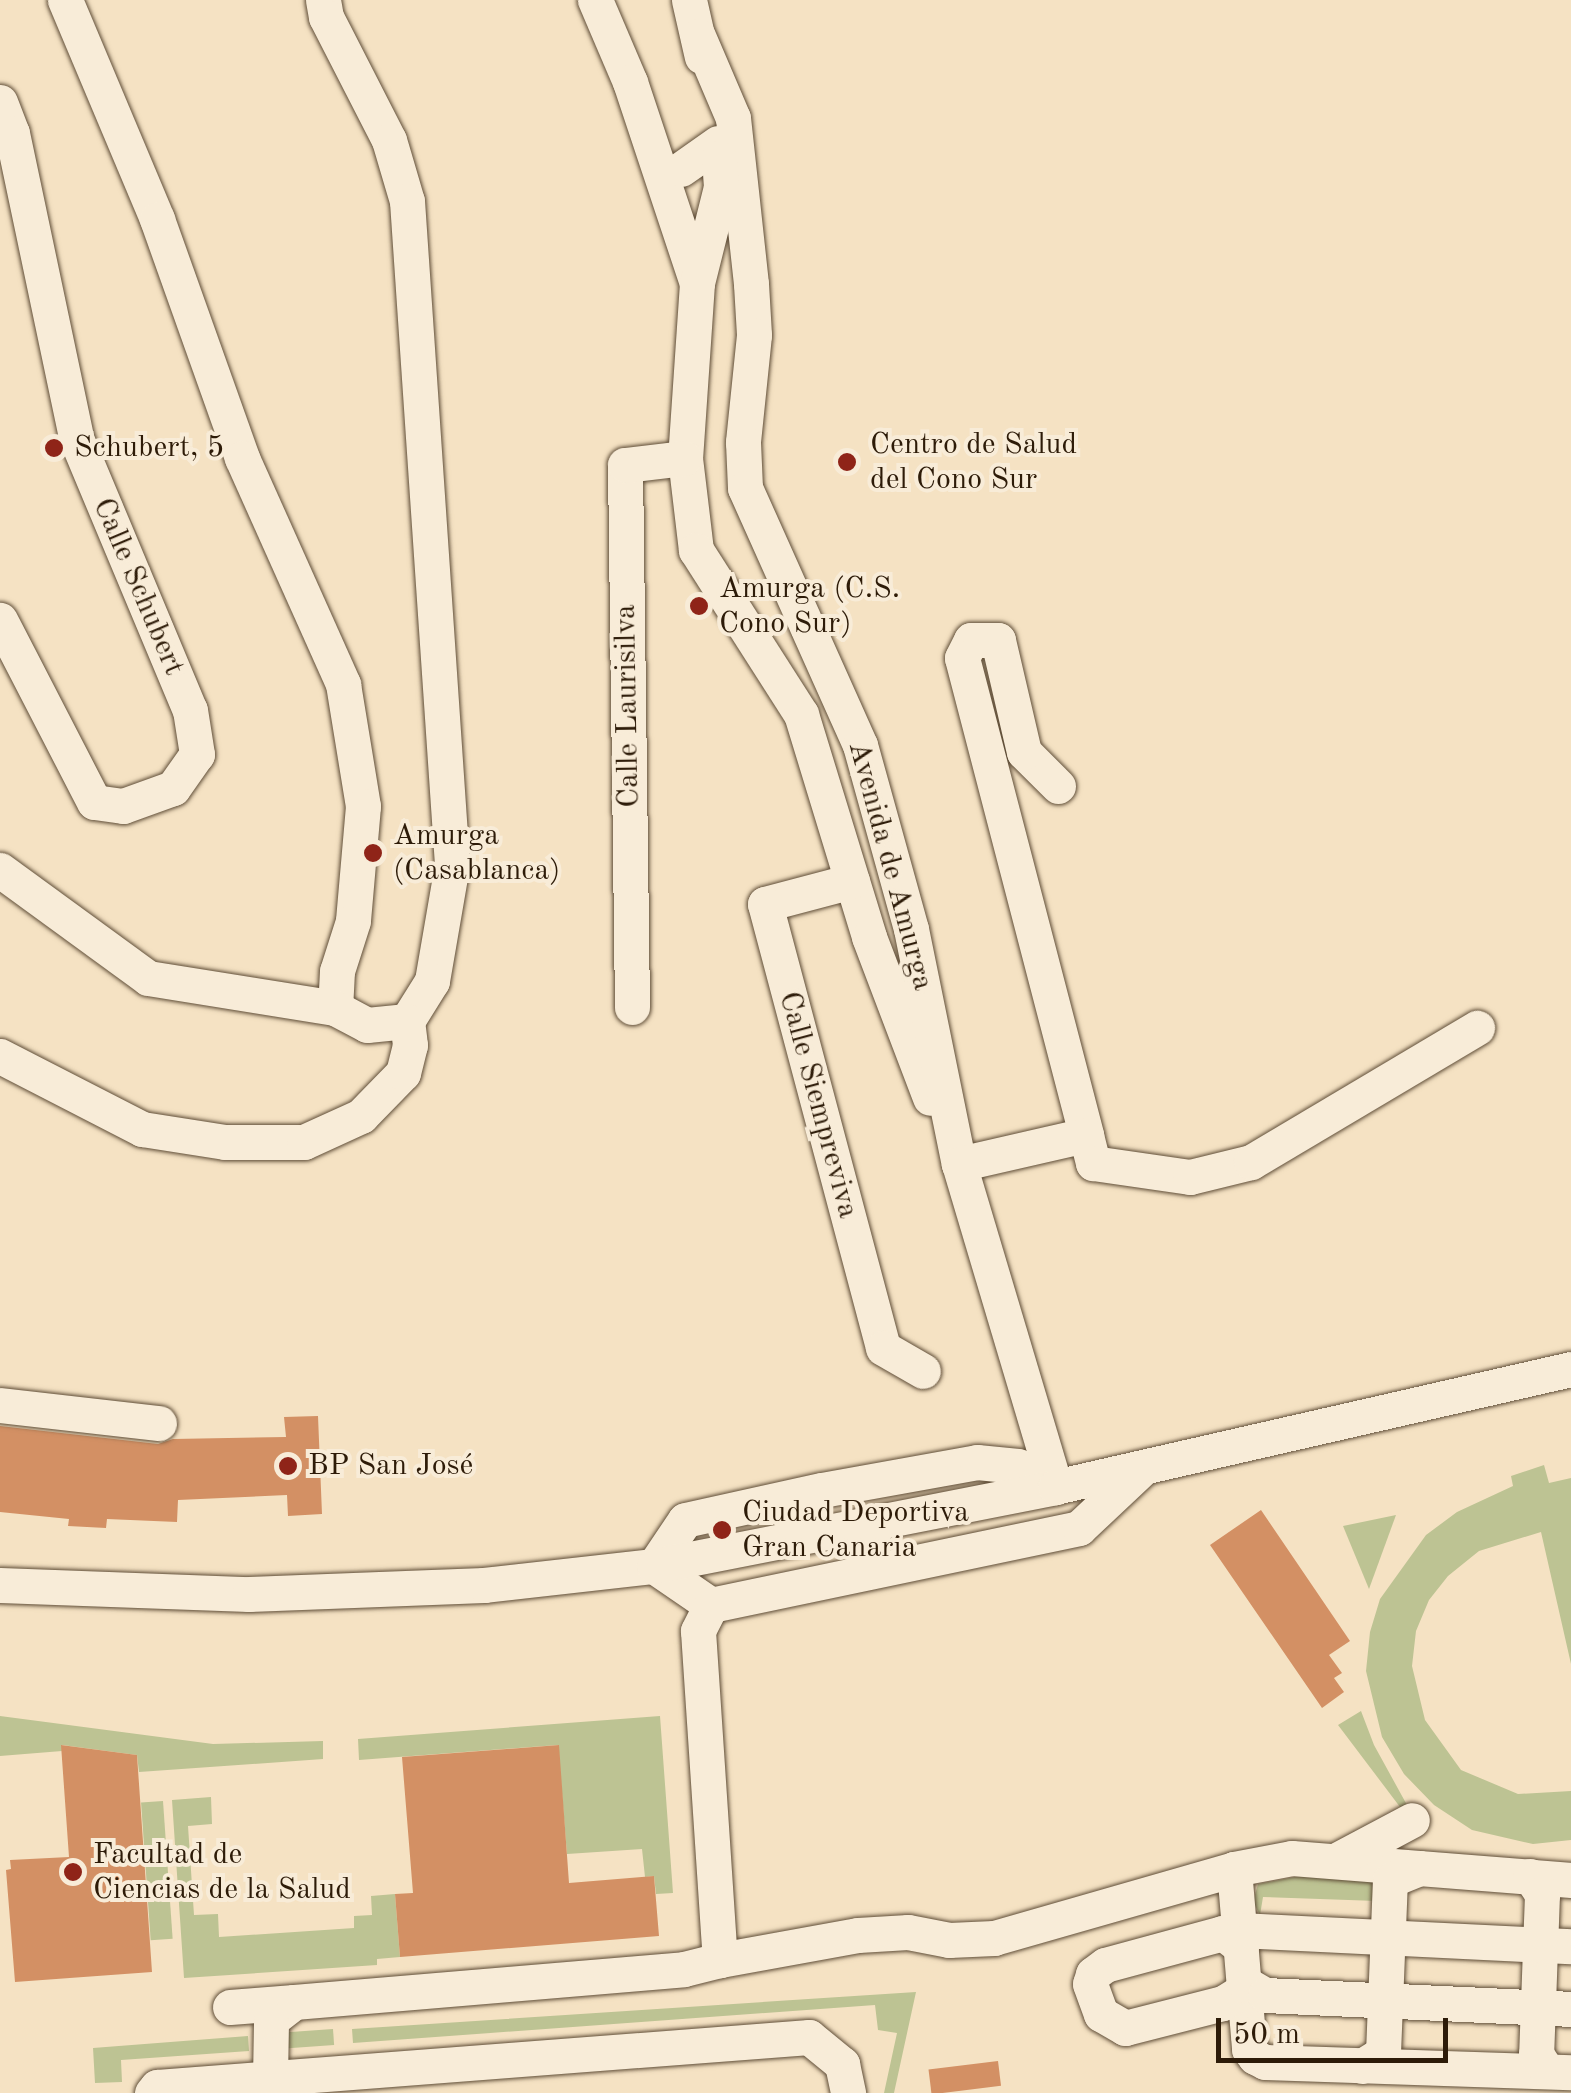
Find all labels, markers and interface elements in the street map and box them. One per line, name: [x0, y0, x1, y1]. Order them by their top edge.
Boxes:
place label: Centro de Salud del Cono Sur: [870, 427, 1077, 498]
place label: Schubert, 5: [74, 430, 224, 466]
marker: Schubert, 5: [43, 437, 65, 459]
marker: Centro de Salud del Cono Sur: [834, 449, 860, 475]
street label: Calle Schubert: [84, 493, 192, 681]
place label: Amurga (C.S. Cono Sur): [719, 571, 900, 642]
marker: Amurga (C.S. Cono Sur): [688, 595, 710, 617]
street label: Calle Laurisilva: [608, 604, 648, 808]
street label: Avenida de Amurga: [839, 738, 941, 994]
place label: Amurga (Casablanca): [393, 818, 560, 888]
marker: Amurga (Casablanca): [362, 842, 384, 864]
street label: Calle Siempreviva: [770, 988, 866, 1222]
place label: BP San José: [308, 1448, 473, 1484]
marker: BP San José: [277, 1455, 299, 1477]
place label: Ciudad Deportiva Gran Canaria: [742, 1495, 969, 1566]
marker: Ciudad Deportiva Gran Canaria: [711, 1519, 733, 1541]
place label: Facultad de Ciencias de la Salud: [93, 1837, 351, 1908]
marker: Facultad de Ciencias de la Salud: [62, 1861, 84, 1883]
scale bar: [1221, 1998, 1454, 2060]
text: 50 m: [1233, 2020, 1300, 2050]

